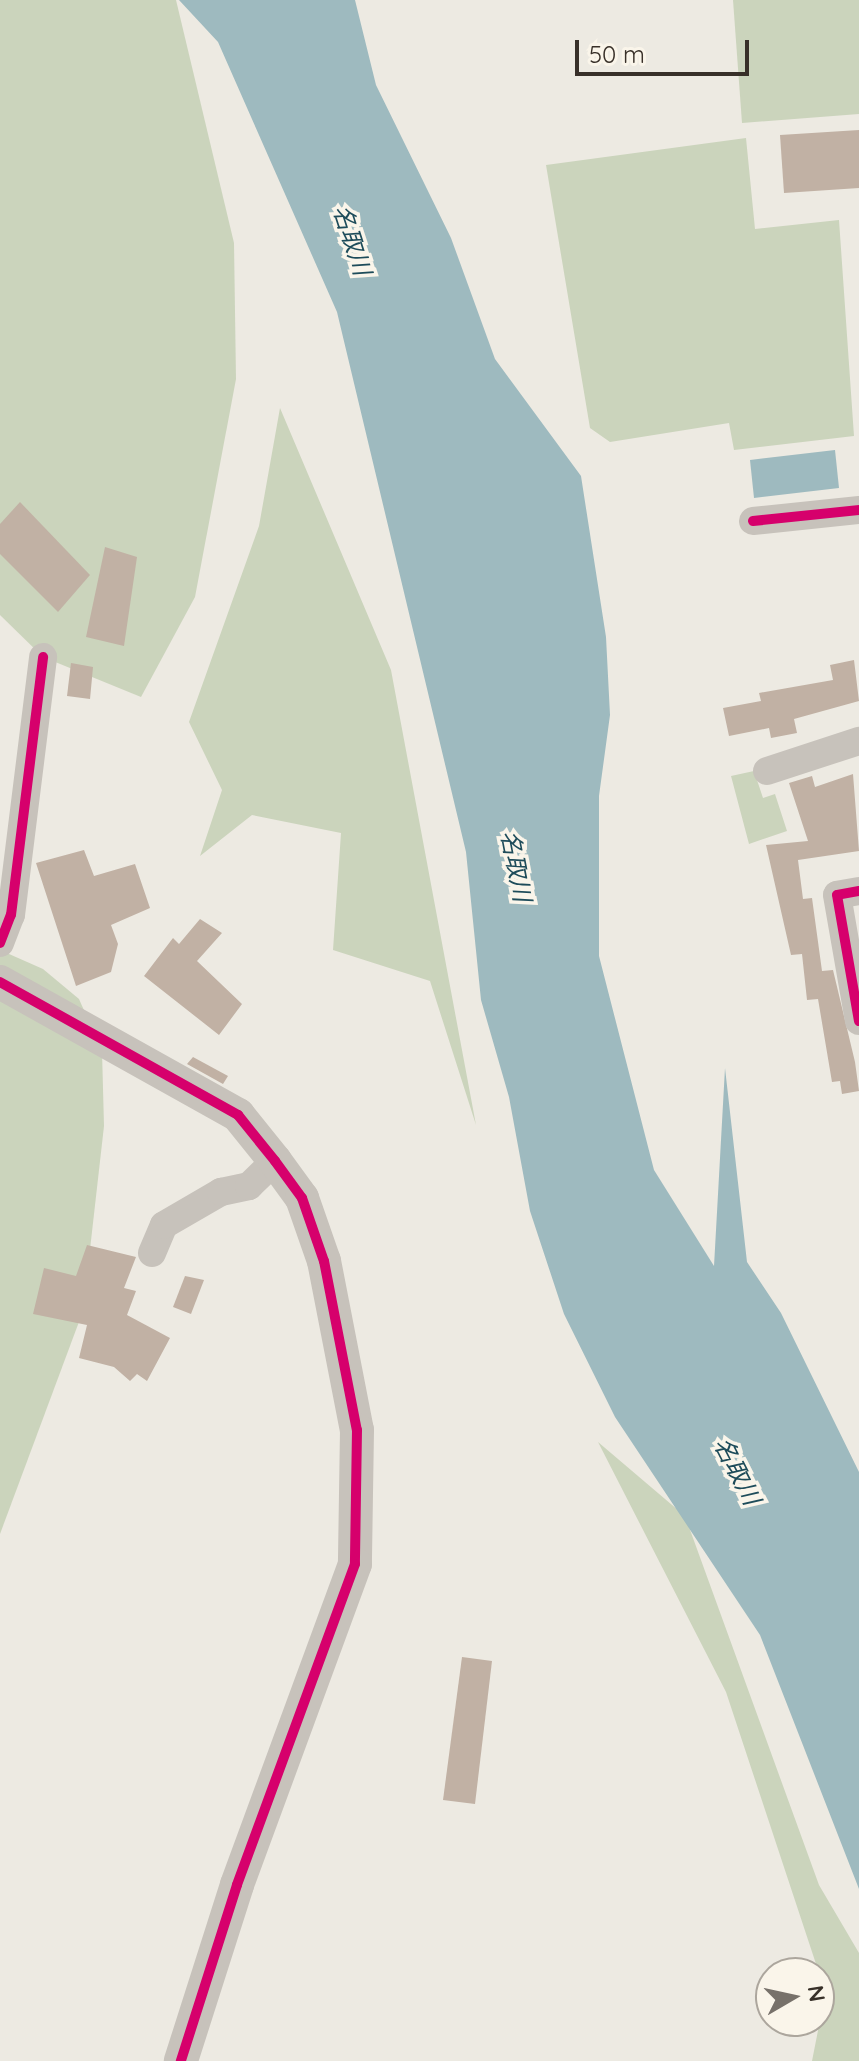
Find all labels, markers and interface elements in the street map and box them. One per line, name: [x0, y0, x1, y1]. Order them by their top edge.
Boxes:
scale bar: [579, 24, 753, 74]
text: 50 m: [589, 39, 645, 69]
water label: 名取川: [327, 201, 377, 279]
water label: 名取川: [495, 828, 537, 904]
water label: 名取川: [708, 1432, 766, 1510]
north arrow: [755, 1957, 835, 2037]
text: N: [802, 1983, 832, 2004]

